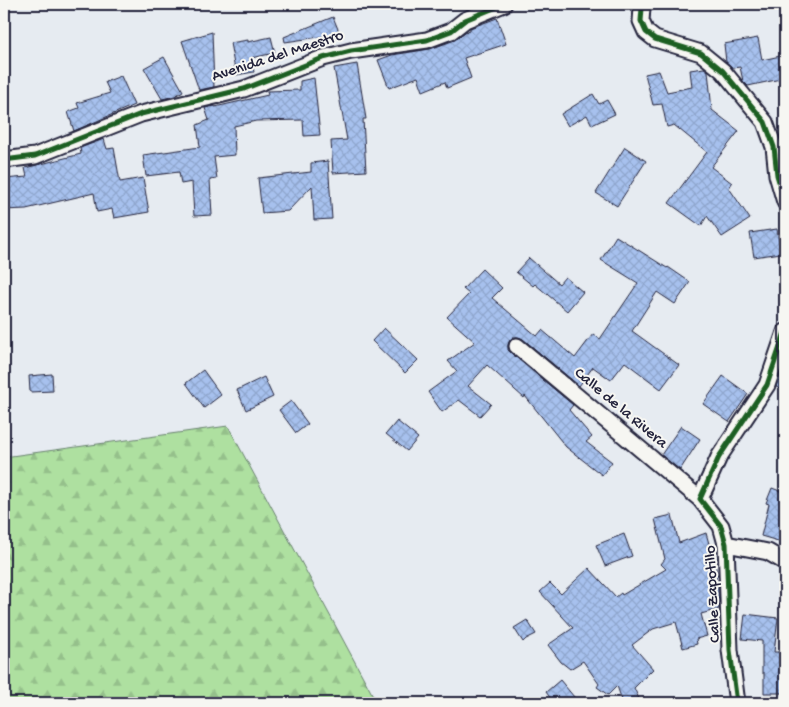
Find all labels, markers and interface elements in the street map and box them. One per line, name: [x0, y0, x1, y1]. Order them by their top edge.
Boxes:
street label: Avenida del Maestro: [210, 27, 346, 87]
street label: Calle de la Rivera: [569, 364, 671, 454]
street label: Calle Zapotillo: [702, 545, 726, 643]

